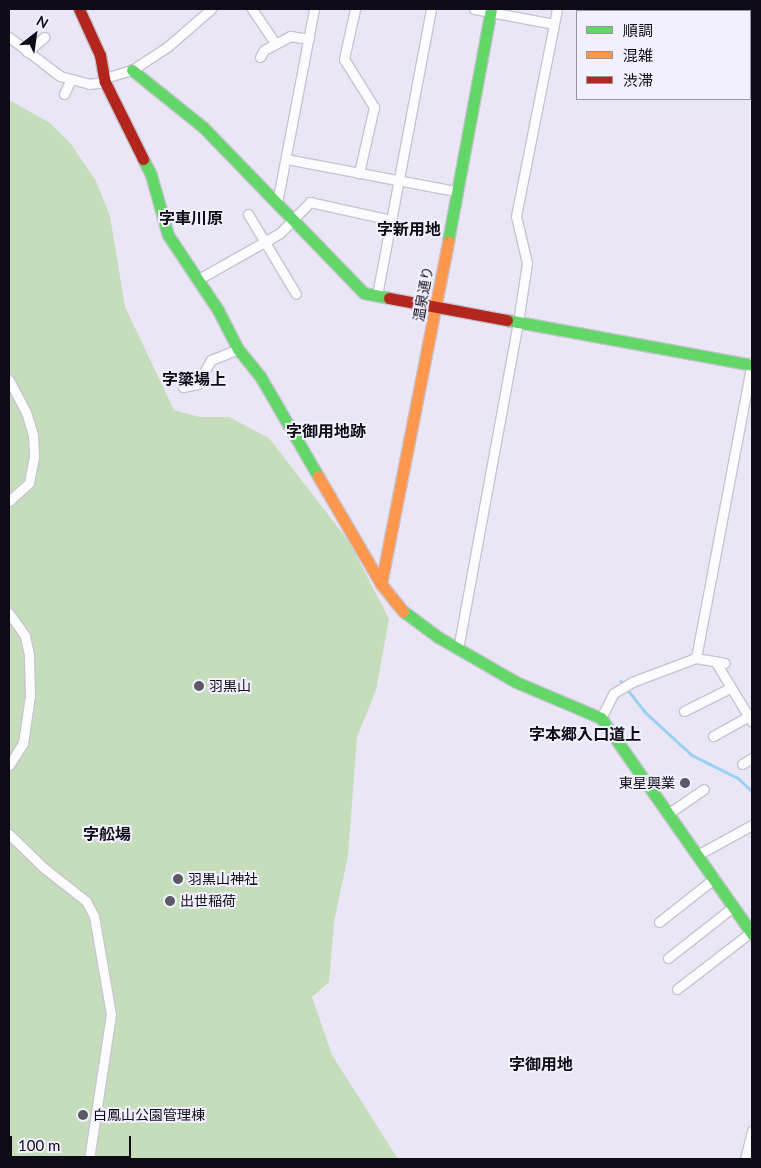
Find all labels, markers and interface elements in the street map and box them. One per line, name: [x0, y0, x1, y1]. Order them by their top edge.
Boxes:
north arrow: [10, 10, 60, 60]
legend: [576, 10, 751, 100]
text: N: [34, 12, 52, 32]
text: 順調: [623, 21, 653, 39]
text: 混雑: [623, 46, 653, 64]
text: 渋滞: [623, 71, 653, 89]
district label: 字車川原: [159, 208, 223, 228]
district label: 字新用地: [377, 219, 441, 239]
street label: 温泉通り: [410, 265, 436, 323]
district label: 字簗場上: [162, 369, 226, 389]
district label: 字御用地跡: [286, 421, 366, 441]
place label: 羽黒山: [209, 678, 251, 694]
marker: 羽黒山: [193, 680, 205, 692]
district label: 字本郷入口道上: [529, 724, 641, 744]
place label: 東星興業: [619, 775, 675, 791]
marker: 東星興業: [679, 777, 691, 789]
district label: 字舩場: [83, 824, 131, 844]
place label: 羽黒山神社: [188, 871, 258, 887]
marker: 羽黒山神社: [172, 873, 184, 885]
place label: 出世稲荷: [180, 893, 236, 909]
marker: 出世稲荷: [164, 895, 176, 907]
district label: 字御用地: [509, 1054, 573, 1074]
place label: 白鳳山公園管理棟: [93, 1107, 205, 1123]
marker: 白鳳山公園管理棟: [77, 1109, 89, 1121]
scale bar: [12, 1126, 134, 1158]
text: 100 m: [18, 1136, 60, 1154]

